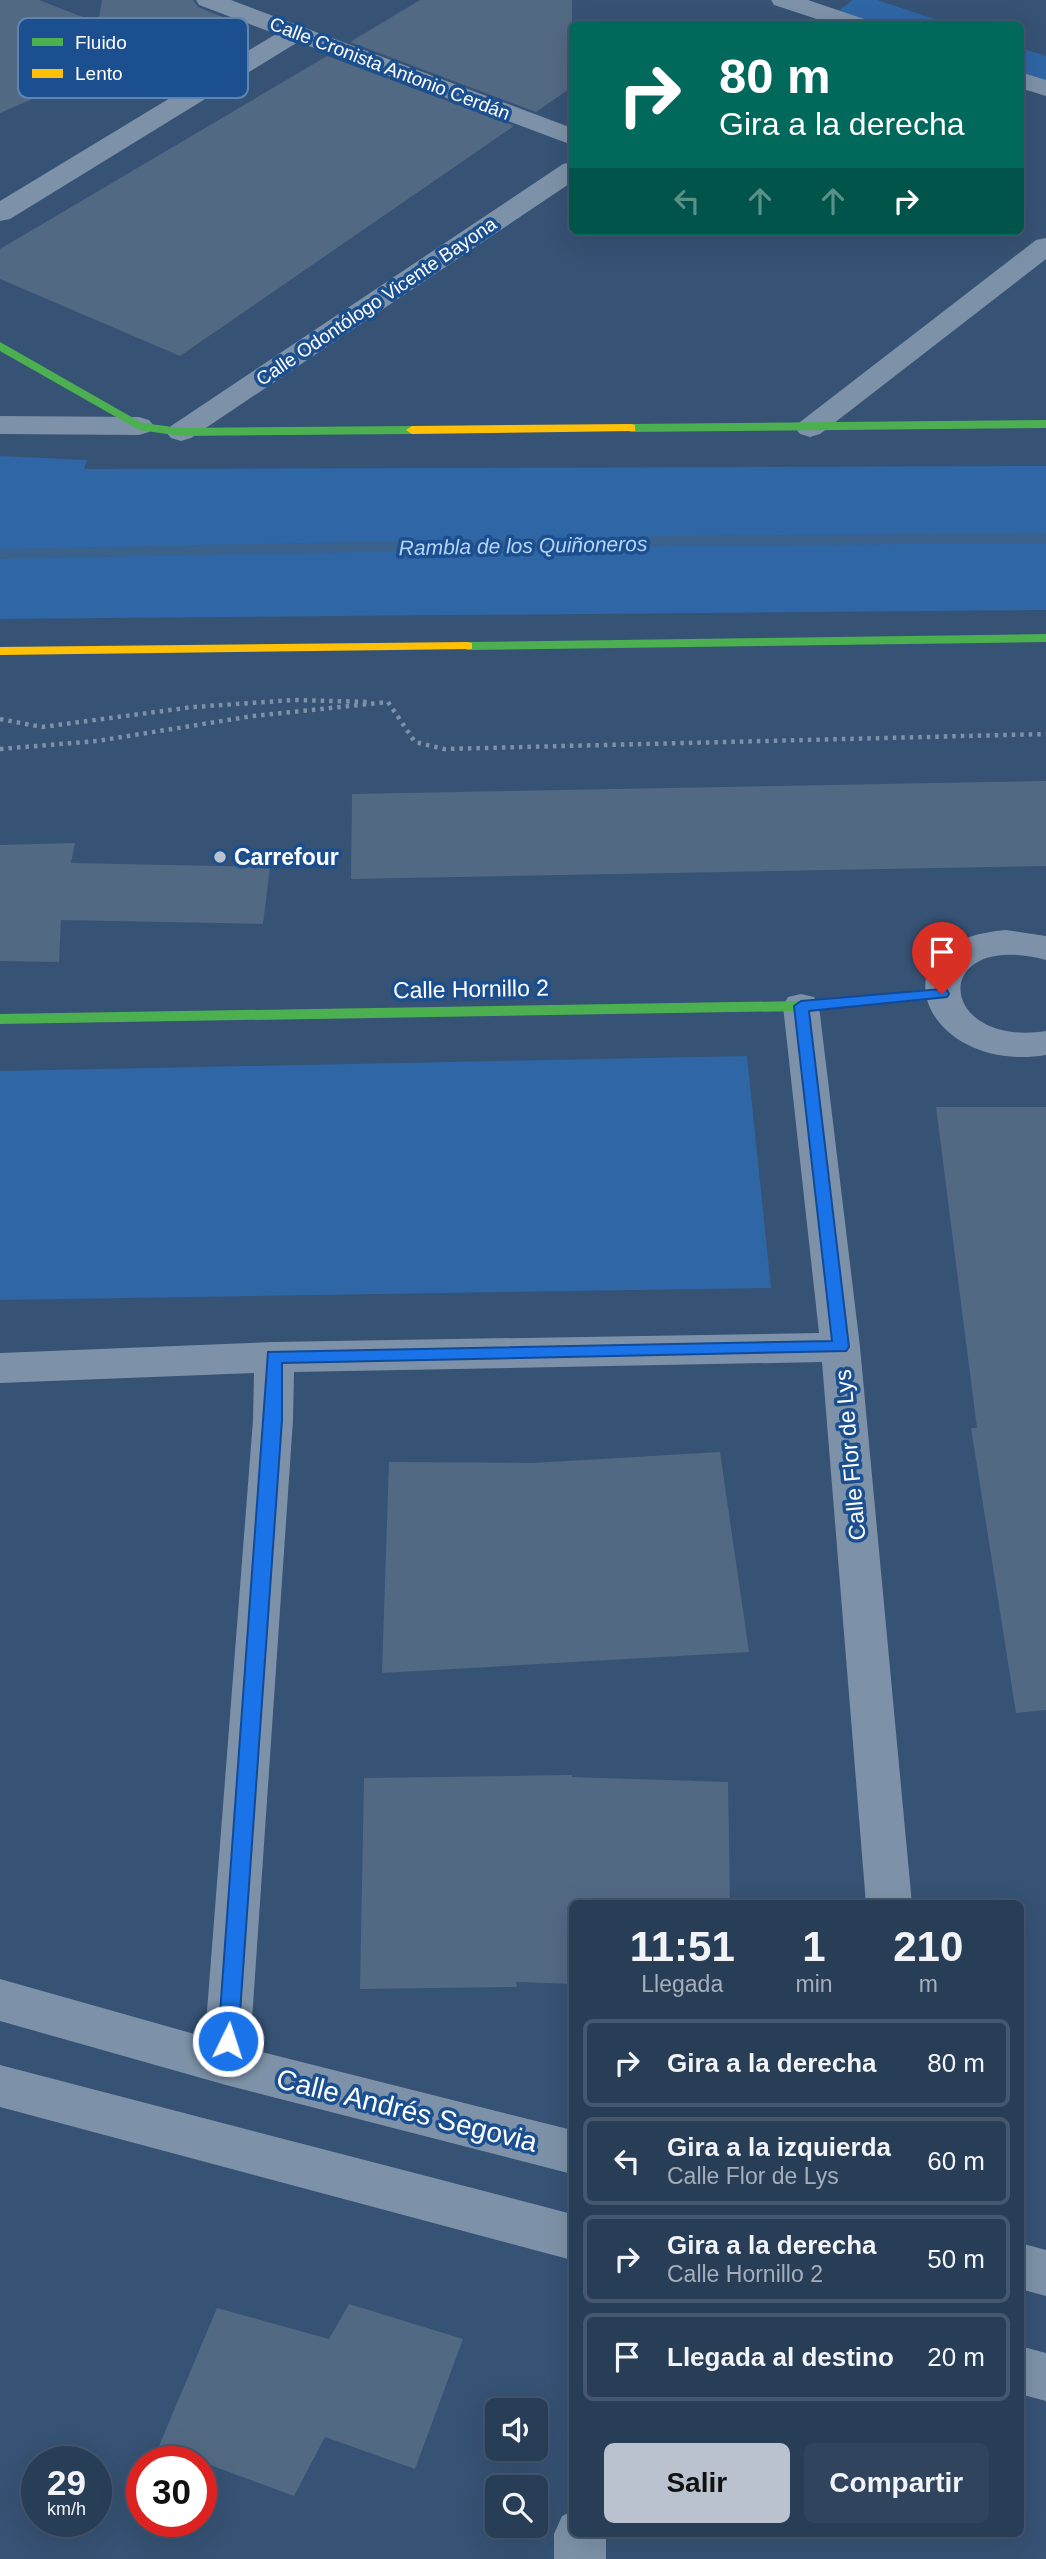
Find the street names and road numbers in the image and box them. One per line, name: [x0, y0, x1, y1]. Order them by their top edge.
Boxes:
street label: Calle Cronista Antonio Cerdán: [267, 13, 513, 124]
street label: Calle Odontólogo Vicente Bayona: [252, 213, 501, 390]
street label: Calle Hornillo 2: [393, 975, 549, 1003]
street label: Calle Flor de Lys: [830, 1368, 870, 1542]
street label: Calle Andrés Segovia: [273, 2063, 541, 2158]

